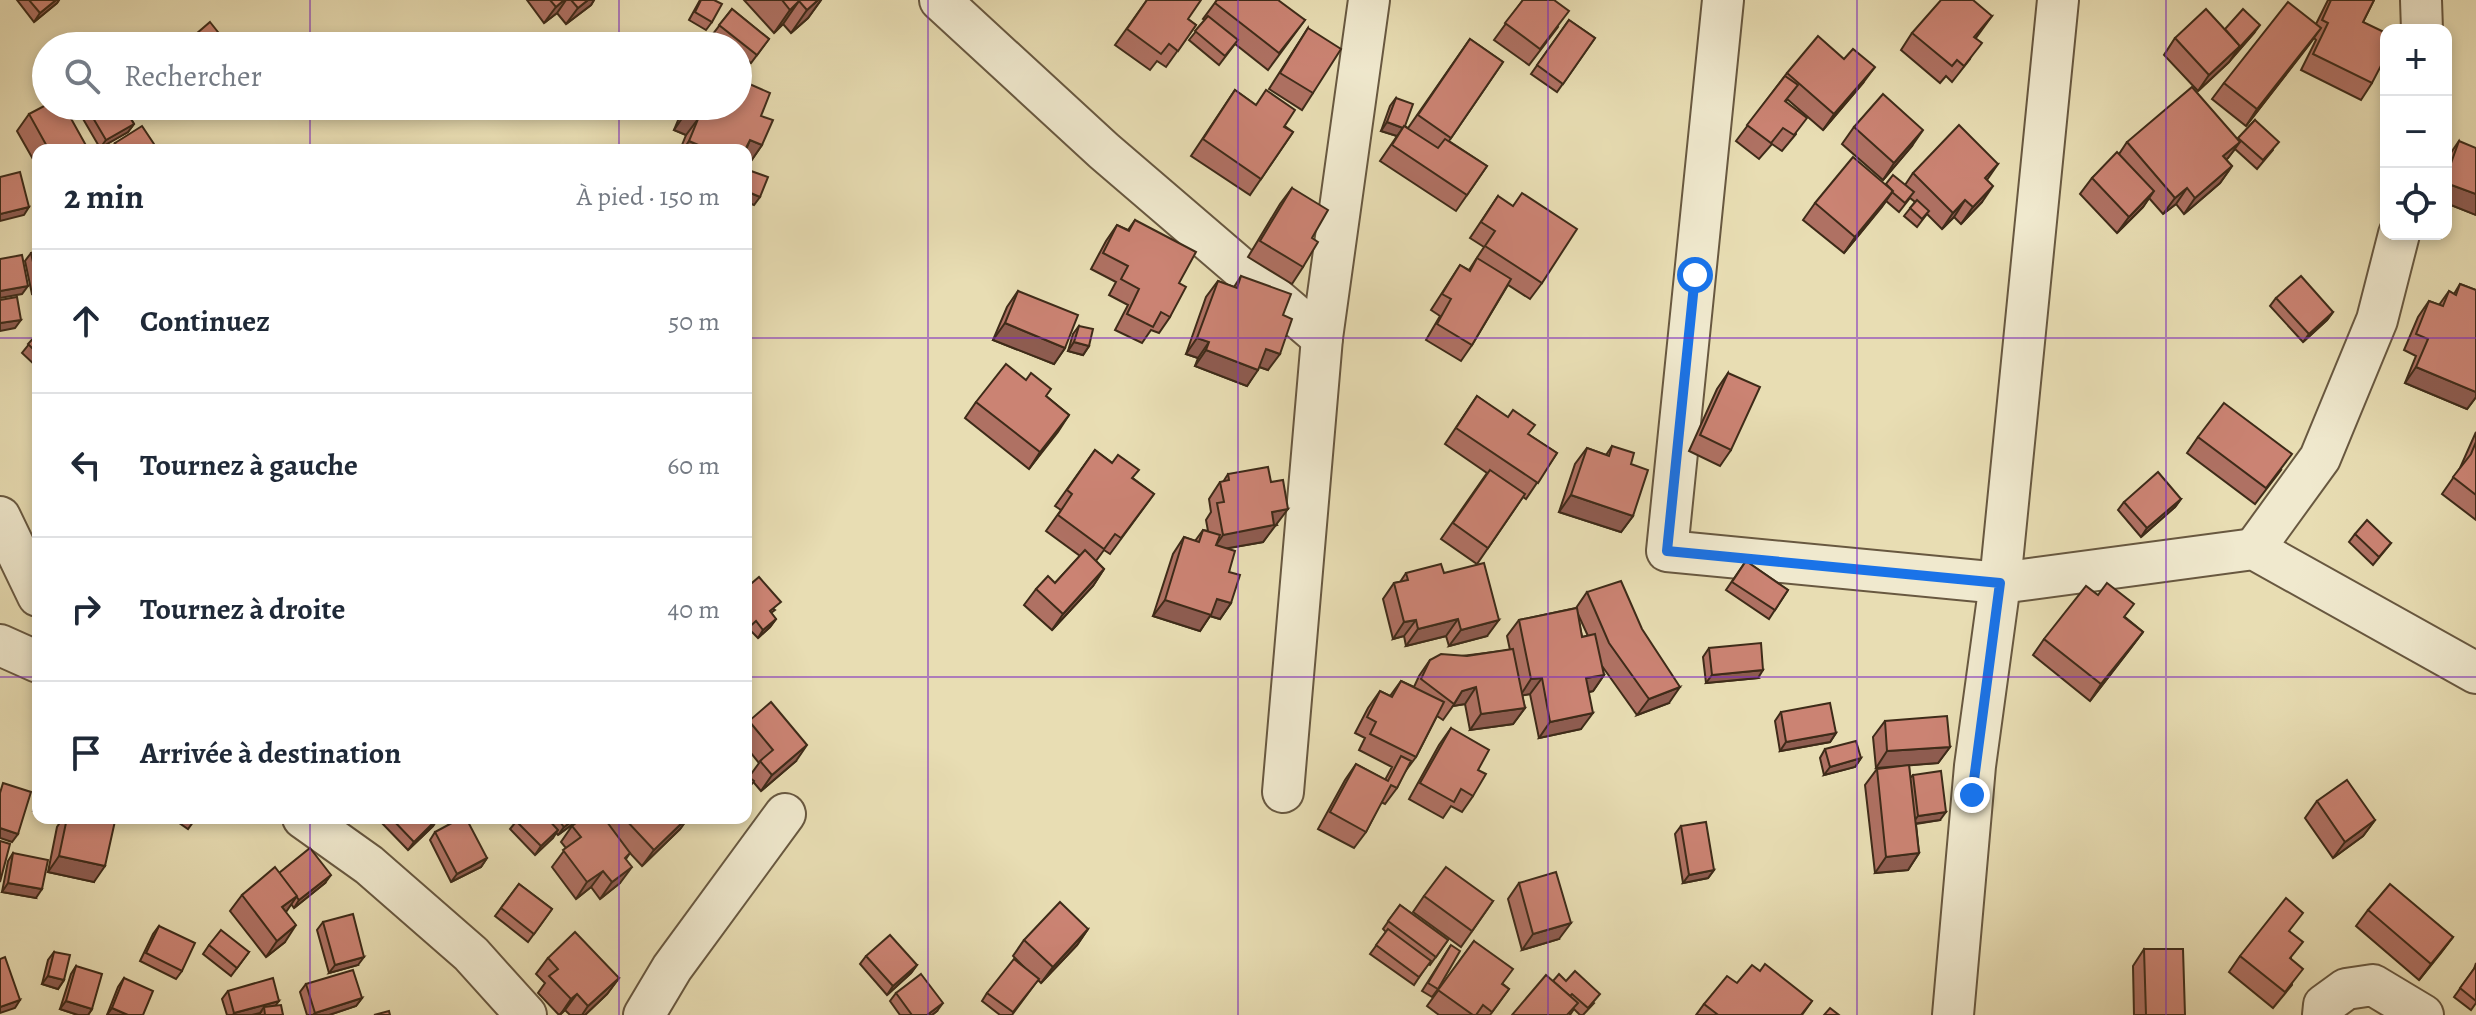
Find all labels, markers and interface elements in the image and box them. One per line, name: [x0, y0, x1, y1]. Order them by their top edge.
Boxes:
map controls: [2380, 24, 2452, 240]
button: +: [2380, 24, 2452, 96]
search box: [32, 32, 752, 120]
icon: search: [60, 54, 104, 98]
text: Rechercher: [124, 56, 262, 96]
button: −: [2380, 96, 2452, 168]
button: locate: [2380, 168, 2452, 240]
text: 2 min: [64, 173, 144, 220]
text: À pied · 150 m: [577, 179, 720, 214]
route start: [1677, 257, 1713, 293]
icon: ahead: [64, 299, 108, 343]
text: Continuez: [140, 301, 270, 341]
text: 50 m: [668, 304, 720, 339]
icon: left: [64, 443, 108, 487]
text: Tournez à gauche: [140, 445, 358, 485]
text: 60 m: [667, 448, 720, 483]
icon: right: [64, 587, 108, 631]
text: Tournez à droite: [140, 589, 345, 629]
text: 40 m: [668, 592, 720, 627]
icon: arrive: [64, 731, 108, 775]
text: Arrivée à destination: [140, 733, 401, 773]
route end: [1954, 777, 1990, 813]

